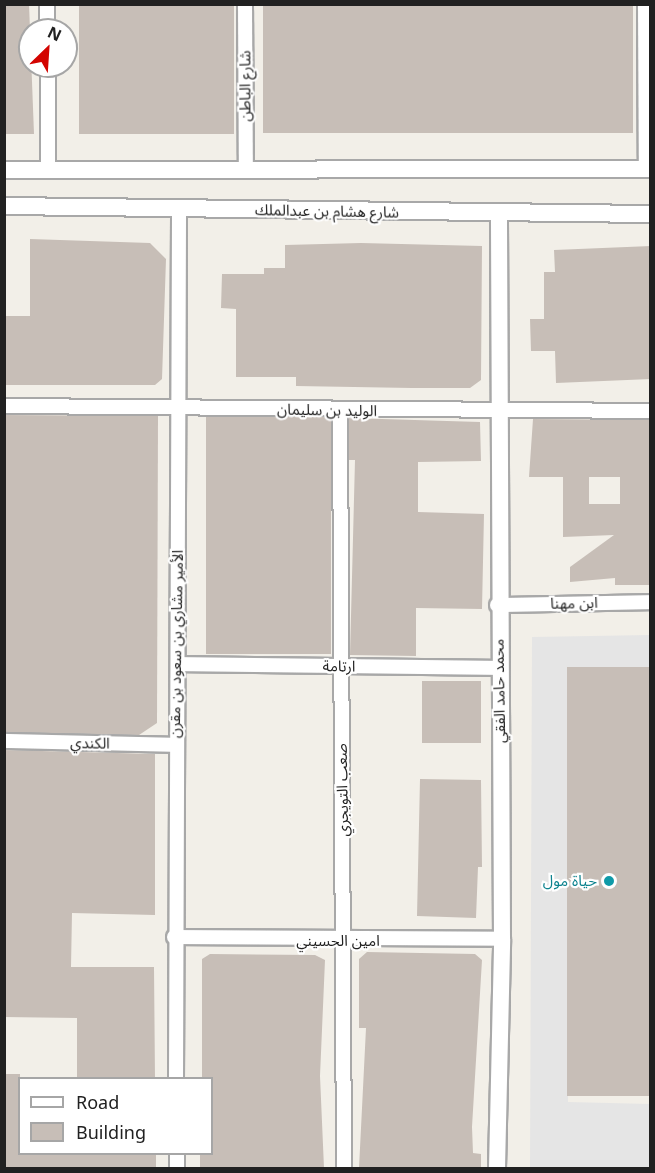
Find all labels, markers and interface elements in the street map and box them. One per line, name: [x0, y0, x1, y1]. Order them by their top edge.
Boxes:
north arrow: [18, 18, 78, 78]
text: N: [44, 21, 65, 46]
street label: شارع الباطن: [236, 50, 254, 122]
street label: شارع هشام بن عبدالملك: [255, 201, 399, 221]
street label: الوليد بن سليمان: [277, 400, 377, 420]
street label: الأمير مشاري بن سعود بن مقرن: [165, 550, 187, 738]
street label: ابن مهنا: [550, 594, 598, 612]
street label: محمد حامد الفقي: [489, 639, 509, 743]
street label: ارتامة: [323, 657, 355, 675]
street label: الكندي: [70, 734, 110, 752]
street label: صعب التويجري: [332, 743, 352, 837]
place label: حياة مول: [543, 872, 597, 890]
marker: حياة مول: [602, 874, 616, 888]
street label: امين الحسيني: [296, 932, 380, 950]
legend: [18, 1077, 213, 1155]
text: Road: [76, 1090, 119, 1114]
text: Building: [76, 1120, 146, 1144]

